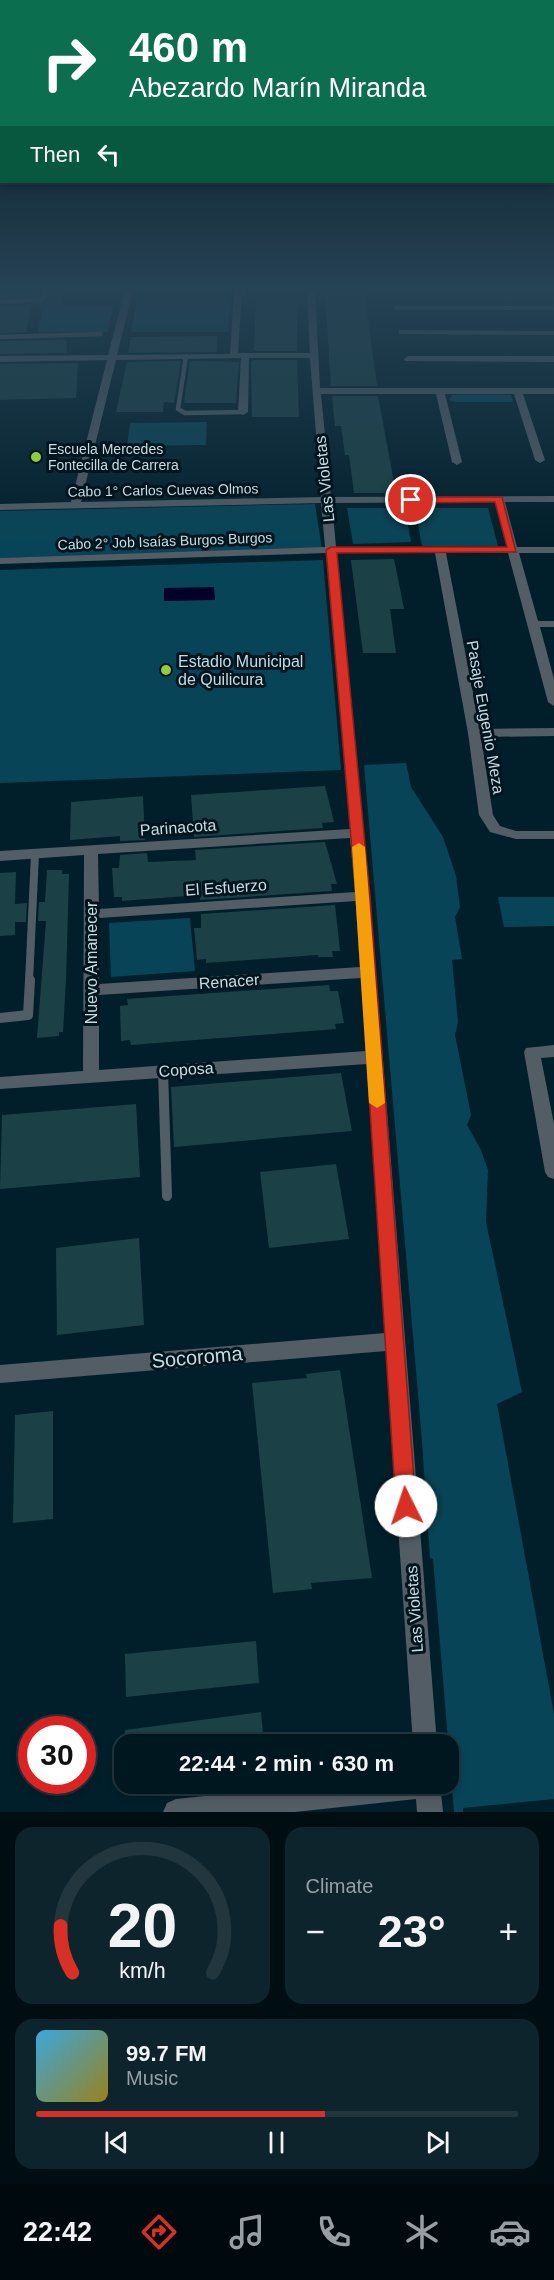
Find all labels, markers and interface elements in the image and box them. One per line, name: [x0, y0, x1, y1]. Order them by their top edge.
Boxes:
icon: right: [30, 24, 108, 102]
text: 460 m: [129, 24, 248, 71]
text: Abezardo Marín Miranda: [129, 73, 426, 103]
icon: left: [92, 138, 125, 171]
text: Then: [30, 142, 80, 167]
street label: Las Violetas: [312, 435, 337, 523]
place label: Escuela Mercedes Fontecilla de Carrera: [48, 441, 179, 473]
marker: Escuela Mercedes Fontecilla de Carrera: [29, 450, 43, 464]
pin: [385, 474, 436, 525]
street label: Cabo 1° Carlos Cuevas Olmos: [67, 480, 259, 500]
icon: arrive: [394, 483, 427, 516]
street label: Cabo 2° Job Isaías Burgos Burgos: [57, 529, 273, 553]
street label: Pasaje Eugenio Meza: [464, 639, 507, 795]
place label: Estadio Municipal de Quilicura: [178, 653, 303, 688]
marker: Estadio Municipal de Quilicura: [159, 663, 173, 677]
street label: Parinacota: [139, 816, 217, 839]
street label: El Esfuerzo: [185, 876, 268, 899]
street label: Nuevo Amanecer: [83, 901, 100, 1024]
street label: Renacer: [198, 971, 260, 992]
street label: Coposa: [158, 1059, 214, 1080]
street label: Socoroma: [151, 1342, 244, 1372]
position arrow: [374, 1474, 438, 1538]
street label: Las Violetas: [403, 1565, 426, 1653]
speed limit sign: 30: [18, 1716, 96, 1794]
text: 22:44 · 2 min · 630 m: [179, 1751, 394, 1776]
text: Climate: [306, 1875, 373, 1897]
text: 20: [108, 1891, 177, 1960]
text: 23°: [378, 1906, 446, 1957]
text: −: [306, 1913, 325, 1950]
text: +: [499, 1913, 518, 1950]
text: km/h: [119, 1959, 165, 1983]
text: 99.7 FM: [126, 2041, 207, 2066]
text: Music: [126, 2067, 178, 2089]
icon: previous: [100, 2126, 133, 2159]
icon: pause: [260, 2126, 293, 2159]
icon: next: [421, 2126, 454, 2159]
icon: directions: [138, 2211, 180, 2253]
icon: music: [226, 2211, 268, 2253]
icon: phone: [313, 2211, 355, 2253]
icon: climate: [401, 2211, 443, 2253]
icon: car: [489, 2211, 531, 2253]
text: 22:42: [23, 2217, 92, 2247]

